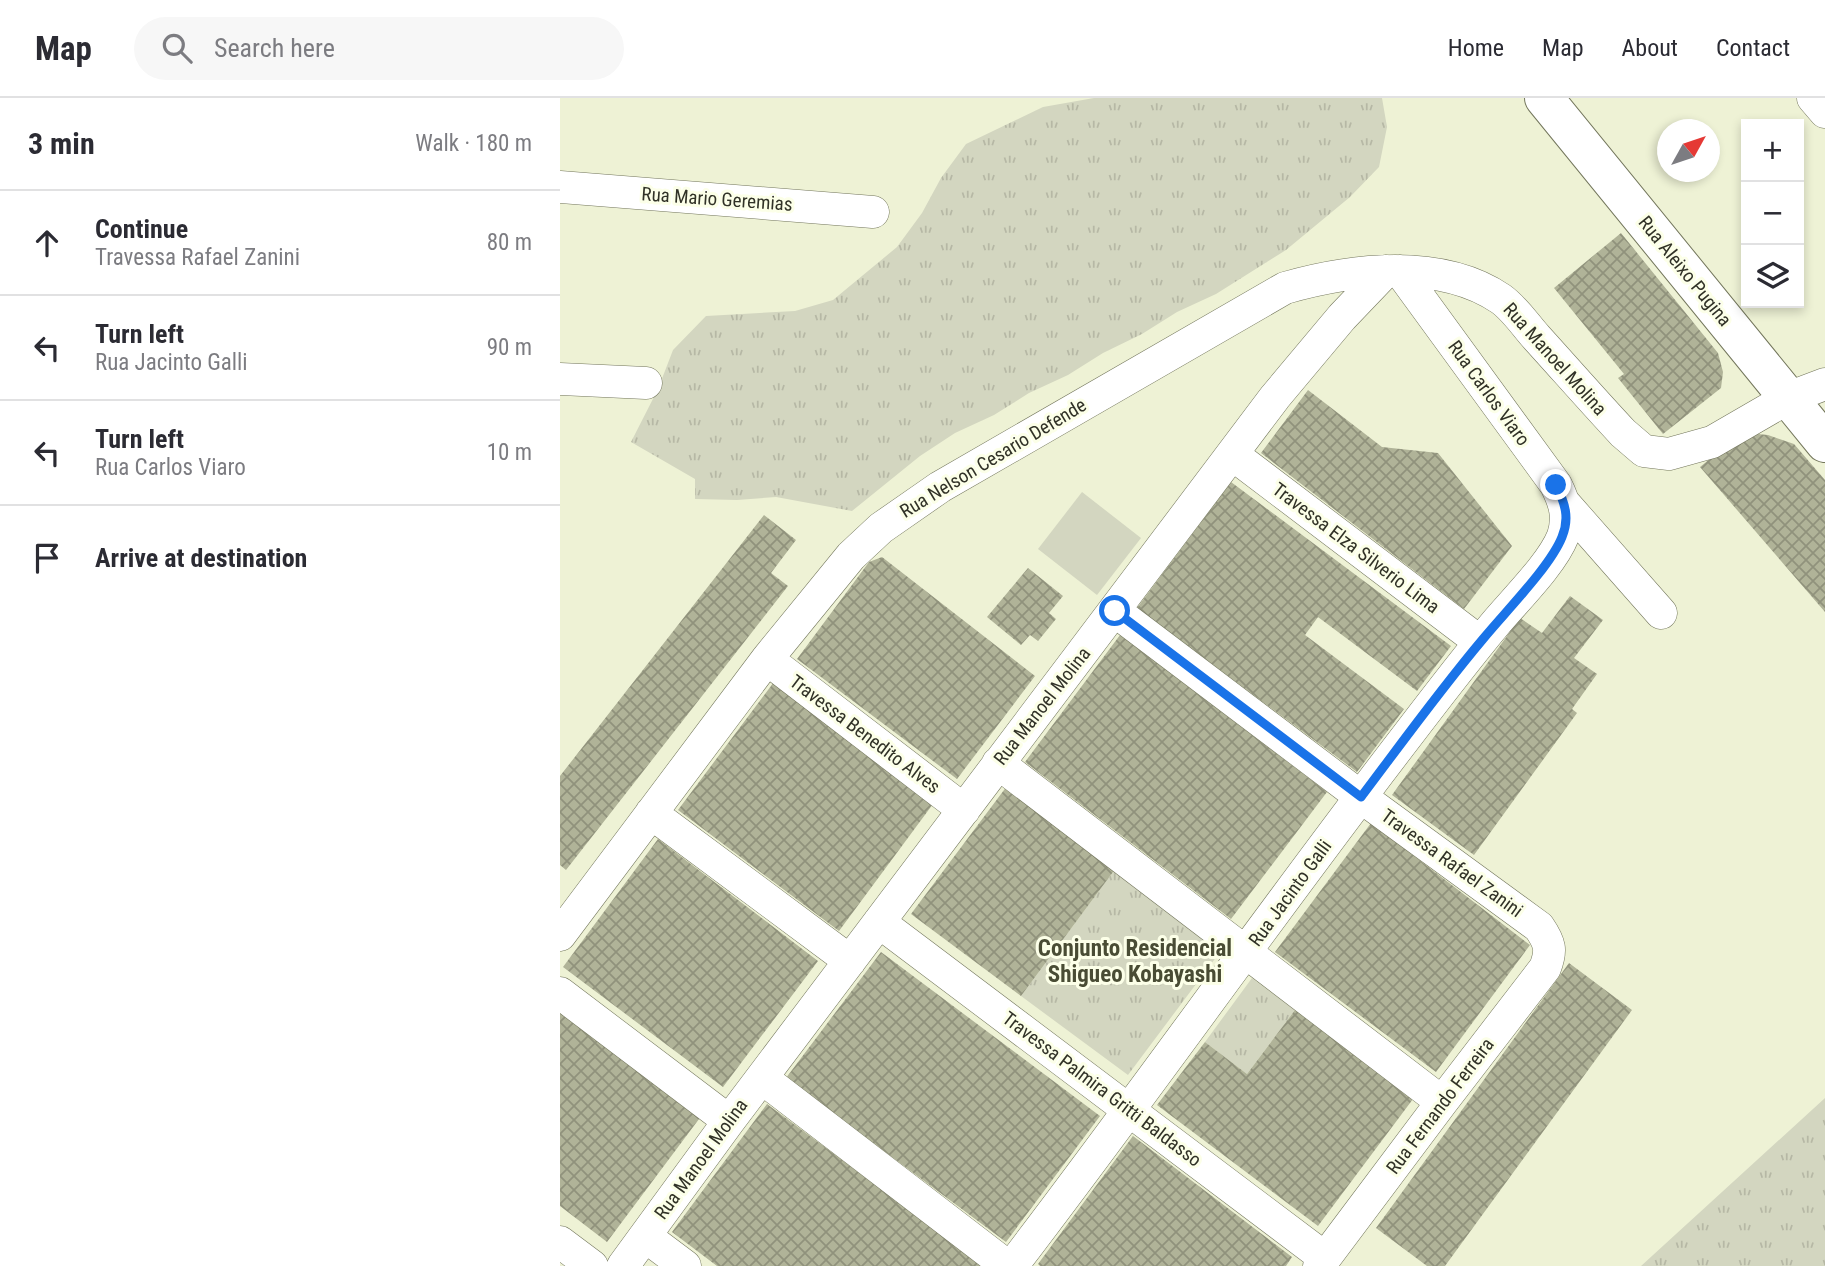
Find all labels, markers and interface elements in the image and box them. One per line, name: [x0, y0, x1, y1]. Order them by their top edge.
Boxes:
search box: [134, 17, 624, 80]
text: Map: [35, 29, 92, 68]
icon: search: [158, 29, 196, 67]
text: Search here: [214, 33, 335, 63]
text: Home: [1448, 34, 1504, 62]
text: Map: [1542, 34, 1584, 62]
text: About: [1622, 34, 1678, 62]
text: Contact: [1716, 34, 1790, 62]
north arrow: [1657, 119, 1720, 182]
map controls: [1741, 119, 1804, 308]
button: +: [1741, 119, 1804, 182]
text: 3 min: [28, 126, 95, 161]
text: Walk · 180 m: [415, 130, 532, 157]
street label: Rua Mario Geremias: [641, 182, 793, 216]
button: −: [1741, 182, 1804, 245]
street label: Rua Aleixo Pugina: [1634, 211, 1736, 331]
text: Continue: [95, 214, 188, 244]
icon: ahead: [28, 224, 66, 262]
text: 80 m: [487, 229, 532, 256]
text: Travessa Rafael Zanini: [95, 244, 300, 271]
button: layers: [1741, 245, 1804, 308]
street label: Rua Manoel Molina: [1498, 298, 1612, 420]
text: Turn left: [95, 319, 184, 349]
icon: left: [28, 329, 66, 367]
text: 90 m: [487, 334, 532, 361]
street label: Rua Carlos Viaro: [1443, 336, 1535, 450]
text: Rua Jacinto Galli: [95, 349, 248, 376]
street label: Rua Nelson Cesario Defende: [896, 393, 1090, 523]
text: Turn left: [95, 424, 184, 454]
icon: left: [28, 434, 66, 472]
text: 10 m: [487, 439, 532, 466]
text: Rua Carlos Viaro: [95, 454, 246, 481]
route end: [1540, 469, 1571, 500]
street label: Travessa Elza Silverio Lima: [1268, 478, 1444, 618]
icon: arrive: [28, 539, 66, 577]
text: Arrive at destination: [95, 543, 307, 573]
route start: [1099, 595, 1130, 626]
street label: Rua Manoel Molina: [989, 642, 1095, 770]
street label: Travessa Benedito Alves: [785, 670, 945, 798]
street label: Travessa Rafael Zanini: [1377, 804, 1527, 922]
street label: Rua Jacinto Galli: [1244, 835, 1336, 951]
district label: Conjunto Residencial Shigueo Kobayashi: [1038, 935, 1232, 988]
street label: Travessa Palmira Gritti Baldasso: [998, 1007, 1206, 1171]
street label: Rua Fernando Ferreira: [1381, 1033, 1499, 1179]
street label: Rua Manoel Molina: [650, 1094, 752, 1224]

